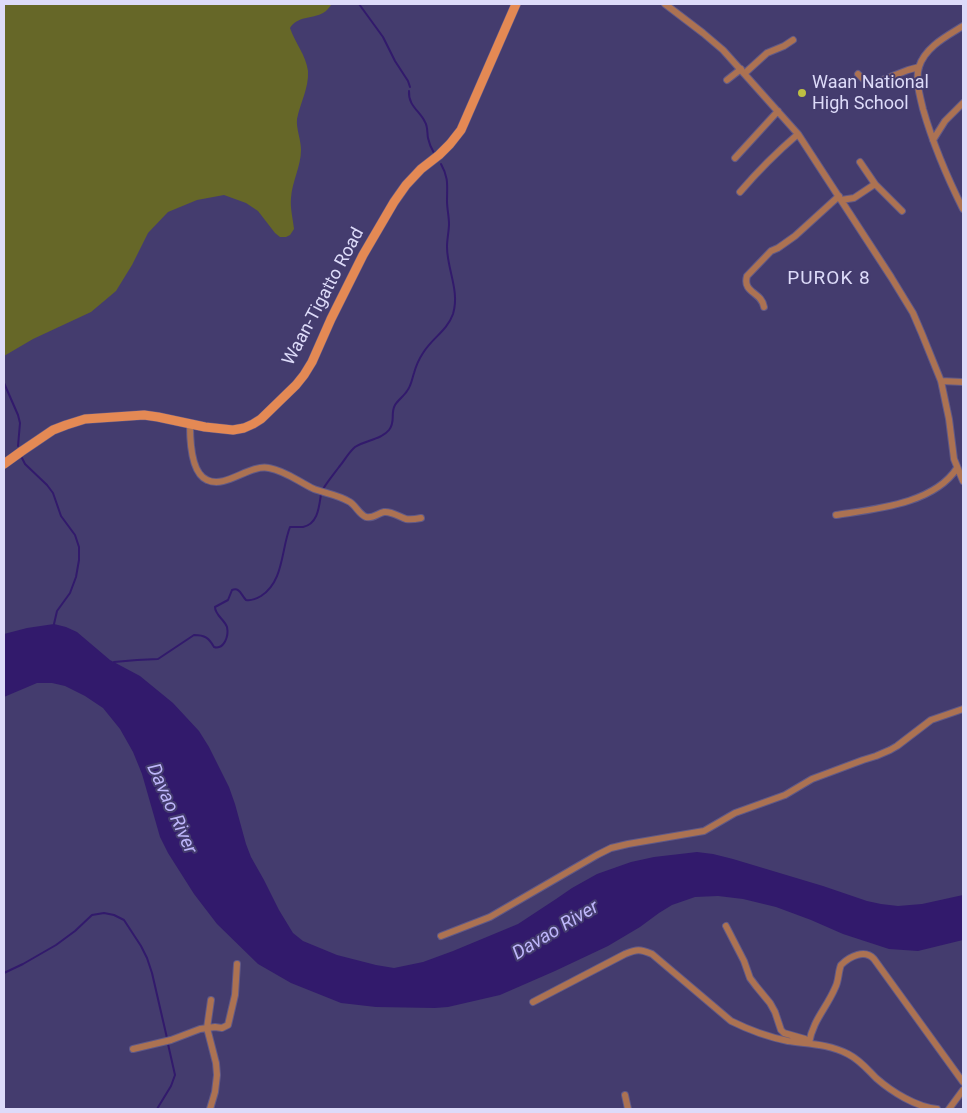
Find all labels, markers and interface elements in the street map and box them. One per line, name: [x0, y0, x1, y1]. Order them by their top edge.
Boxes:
place label: Waan National High School: [812, 72, 929, 115]
marker: Waan National High School: [796, 87, 808, 99]
street label: Waan-Tigatto Road: [279, 224, 369, 370]
district label: PUROK 8: [786, 268, 872, 290]
water label: Davao River: [141, 760, 201, 858]
water label: Davao River: [509, 896, 603, 966]

